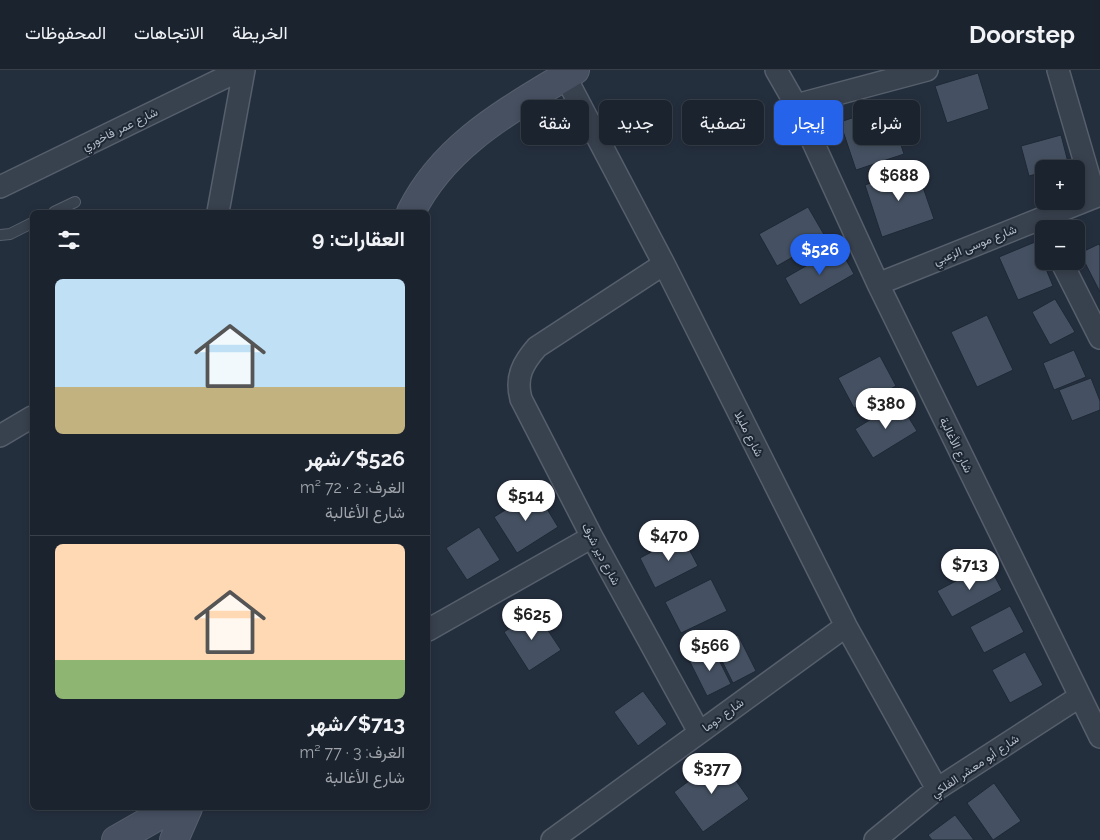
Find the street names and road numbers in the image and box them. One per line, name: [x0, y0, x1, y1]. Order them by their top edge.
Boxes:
street label: شارع عمر فاخوري: [80, 105, 162, 156]
street label: شارع موسى الزعبي: [931, 222, 1020, 271]
street label: شارع مليلا: [730, 409, 766, 460]
street label: شارع الأغالبة: [935, 415, 975, 476]
street label: شارع دير شرف: [577, 520, 623, 588]
street label: شارع دوما: [700, 695, 748, 736]
street label: شارع أبو معشر الفلكي: [928, 731, 1023, 803]

